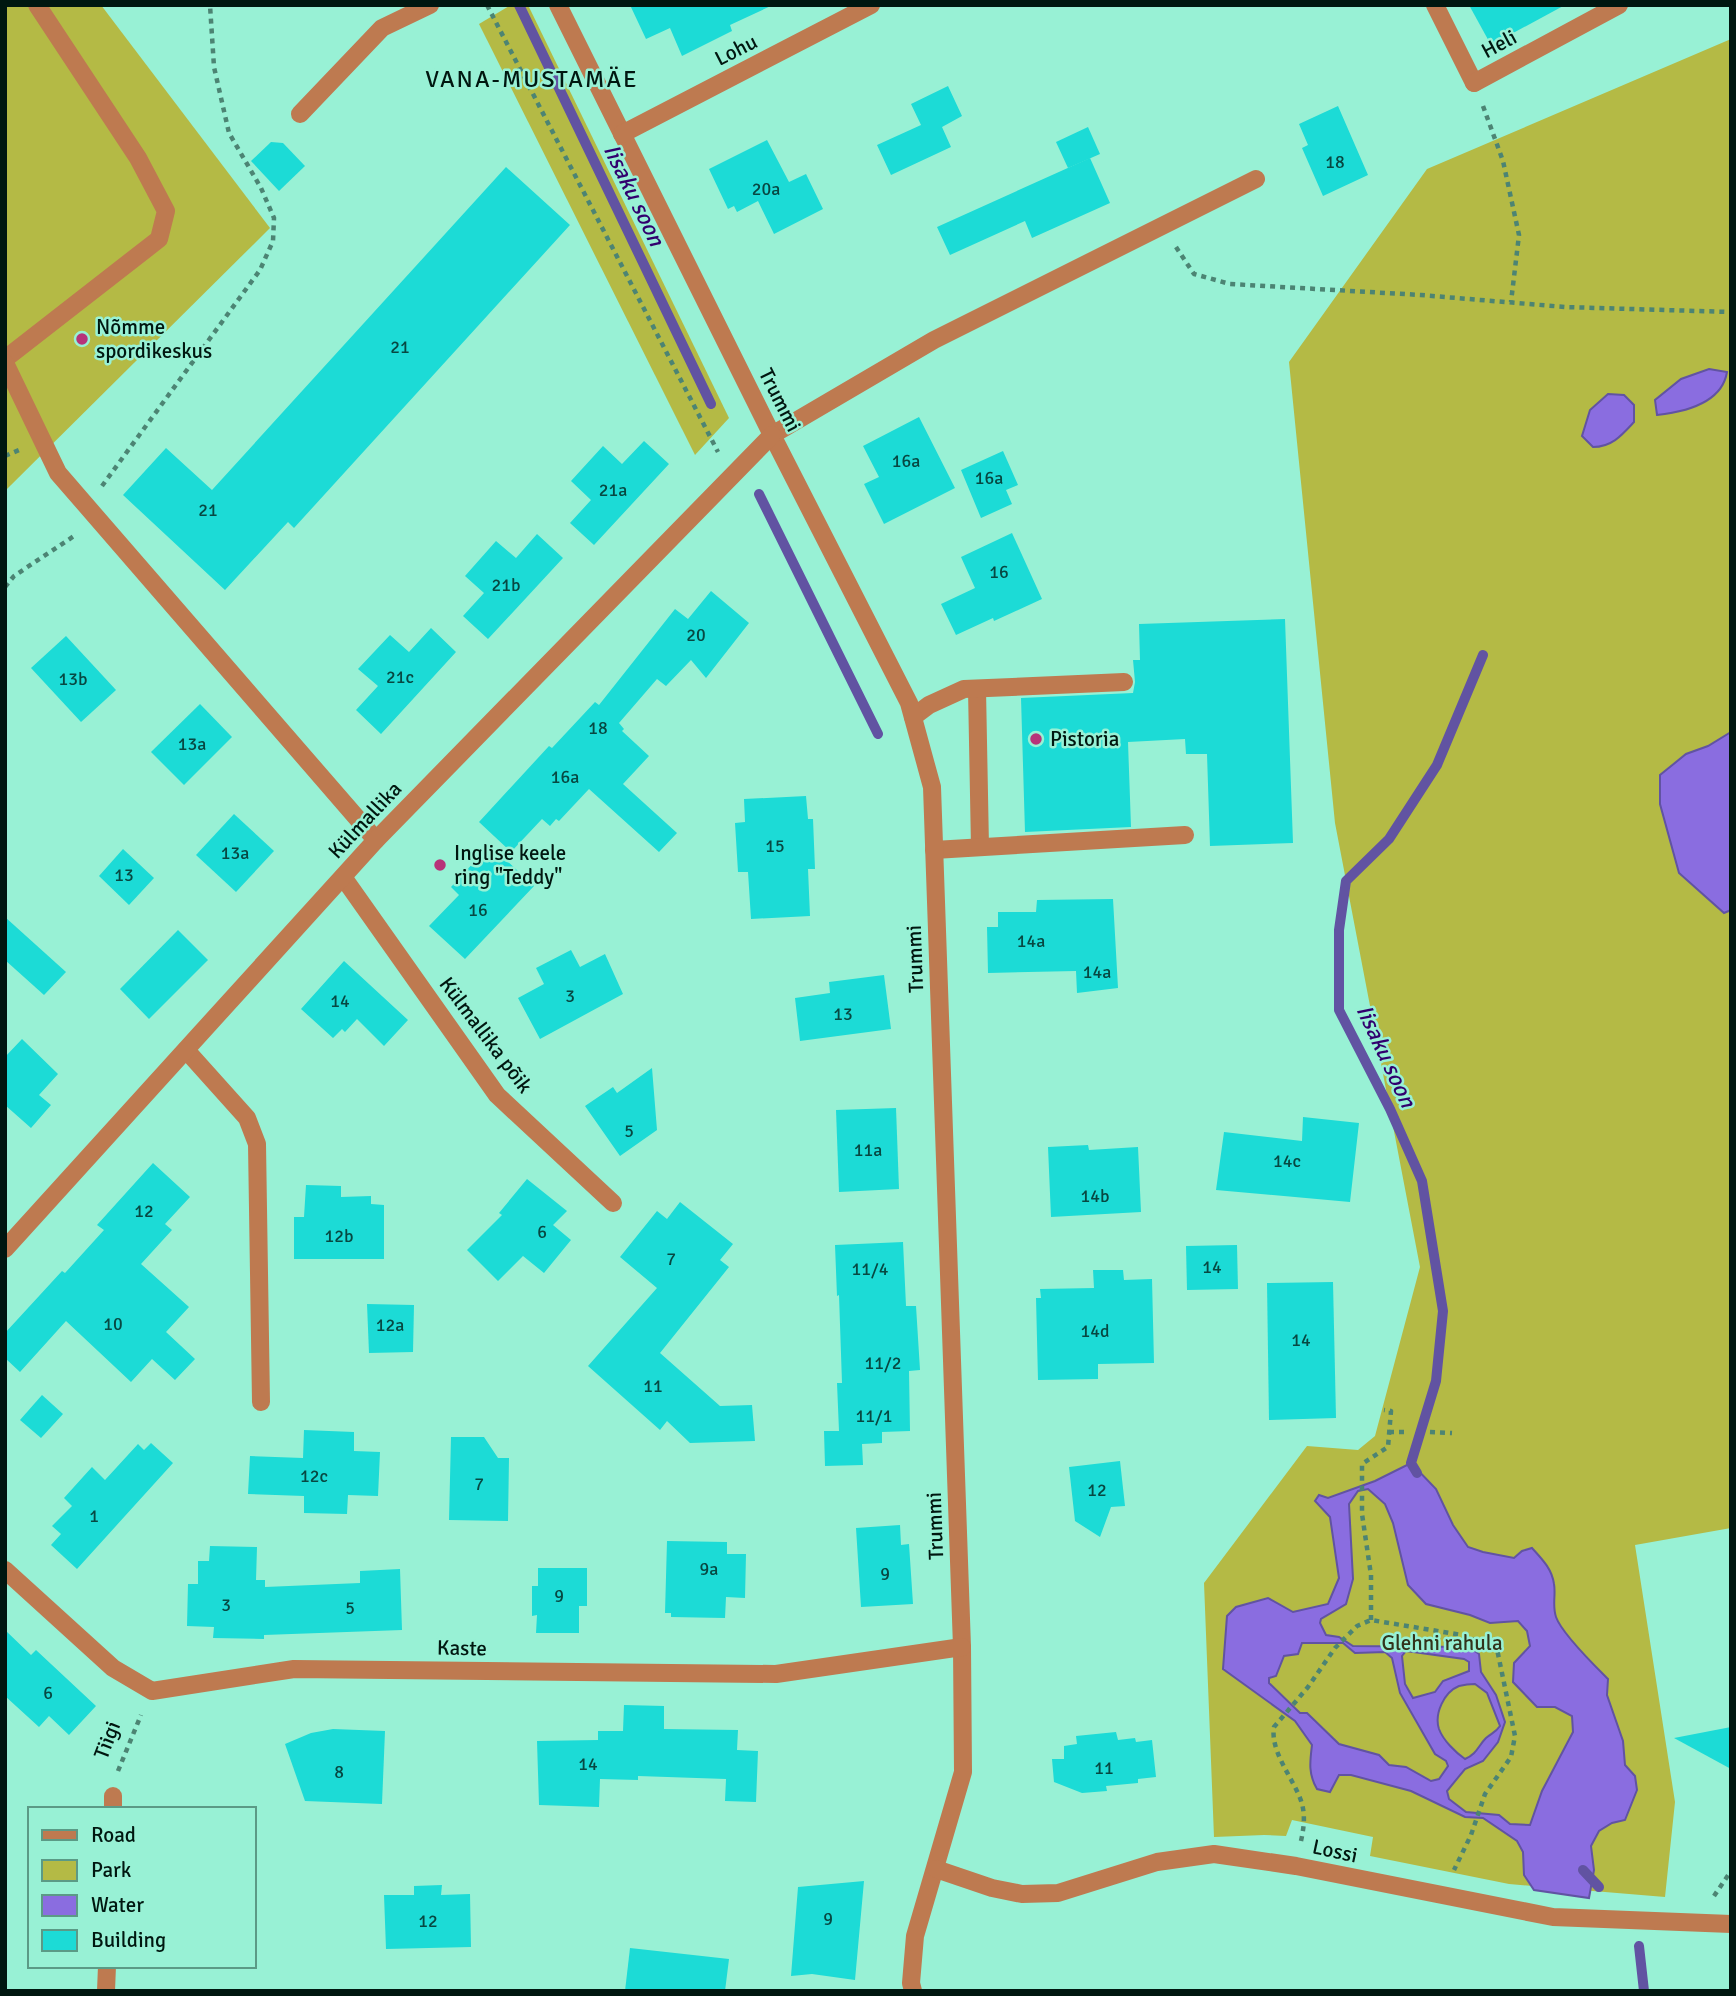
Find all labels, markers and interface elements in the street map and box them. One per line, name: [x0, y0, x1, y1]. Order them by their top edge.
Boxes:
street label: Heli: [1477, 24, 1521, 64]
street label: Lohu: [710, 28, 762, 72]
district label: VANA-MUSTAMÄE: [425, 64, 639, 94]
water label: Iisaku soon: [597, 139, 672, 252]
house number: 18: [1325, 151, 1345, 173]
house number: 20a: [752, 178, 780, 200]
place label: Nõmme spordikeskus: [96, 314, 212, 364]
marker: Nõmme spordikeskus: [74, 331, 90, 347]
house number: 21: [390, 336, 410, 358]
street label: Trummi: [753, 364, 807, 436]
house number: 16a: [892, 450, 920, 472]
house number: 16a: [975, 467, 1003, 489]
house number: 21a: [599, 479, 627, 501]
house number: 21: [198, 499, 218, 521]
house number: 16: [989, 561, 1009, 583]
house number: 21b: [492, 574, 520, 596]
house number: 20: [686, 624, 706, 646]
house number: 21c: [386, 666, 414, 688]
house number: 13b: [59, 668, 87, 690]
house number: 18: [588, 717, 608, 739]
place label: Pistoria: [1050, 726, 1119, 752]
marker: Pistoria: [1028, 731, 1044, 747]
house number: 13a: [178, 733, 206, 755]
house number: 16a: [551, 766, 579, 788]
street label: Külmallika: [323, 776, 407, 864]
house number: 15: [765, 835, 785, 857]
place label: Inglise keele ring "Teddy": [454, 840, 566, 890]
house number: 13a: [221, 842, 249, 864]
marker: Inglise keele ring "Teddy": [432, 857, 448, 873]
house number: 13: [114, 864, 134, 886]
house number: 16: [468, 899, 488, 921]
street label: Trummi: [901, 925, 929, 993]
house number: 14a: [1017, 930, 1045, 952]
house number: 14a: [1083, 961, 1111, 983]
street label: Külmallika põik: [434, 972, 538, 1099]
house number: 3: [565, 985, 575, 1007]
house number: 14: [330, 990, 350, 1012]
water label: Iisaku soon: [1350, 1000, 1423, 1113]
house number: 13: [833, 1003, 853, 1025]
house number: 5: [624, 1120, 634, 1142]
house number: 11a: [854, 1139, 882, 1161]
house number: 14c: [1273, 1150, 1301, 1172]
house number: 14b: [1081, 1185, 1109, 1207]
house number: 12: [134, 1200, 154, 1222]
house number: 6: [537, 1221, 547, 1243]
house number: 12b: [325, 1225, 353, 1247]
house number: 7: [666, 1248, 676, 1270]
house number: 14: [1202, 1256, 1222, 1278]
house number: 11/4: [852, 1258, 889, 1280]
house number: 10: [103, 1313, 123, 1335]
house number: 12a: [376, 1314, 404, 1336]
house number: 14d: [1081, 1320, 1109, 1342]
house number: 14: [1291, 1329, 1311, 1351]
house number: 11/2: [865, 1352, 901, 1374]
house number: 11: [643, 1375, 663, 1397]
house number: 11/1: [856, 1405, 892, 1427]
house number: 12c: [300, 1465, 328, 1487]
house number: 7: [474, 1473, 484, 1495]
house number: 12: [1087, 1479, 1107, 1501]
street label: Trummi: [921, 1492, 949, 1560]
house number: 1: [89, 1505, 99, 1527]
house number: 9a: [700, 1558, 718, 1580]
house number: 9: [880, 1563, 890, 1585]
house number: 9: [554, 1585, 564, 1607]
house number: 3: [221, 1594, 231, 1616]
house number: 5: [345, 1597, 355, 1619]
park label: Glehni rahula: [1381, 1630, 1503, 1656]
street label: Kaste: [437, 1635, 487, 1661]
house number: 6: [43, 1682, 53, 1704]
street label: Tiigi: [88, 1717, 126, 1763]
house number: 14: [578, 1753, 598, 1775]
house number: 11: [1094, 1757, 1114, 1779]
house number: 8: [334, 1761, 344, 1783]
legend: [28, 1807, 256, 1968]
text: Road: [91, 1822, 136, 1848]
street label: Lossi: [1310, 1834, 1360, 1868]
text: Park: [91, 1857, 132, 1883]
text: Water: [91, 1892, 144, 1918]
house number: 9: [823, 1908, 833, 1930]
house number: 12: [418, 1910, 438, 1932]
text: Building: [91, 1927, 166, 1953]

